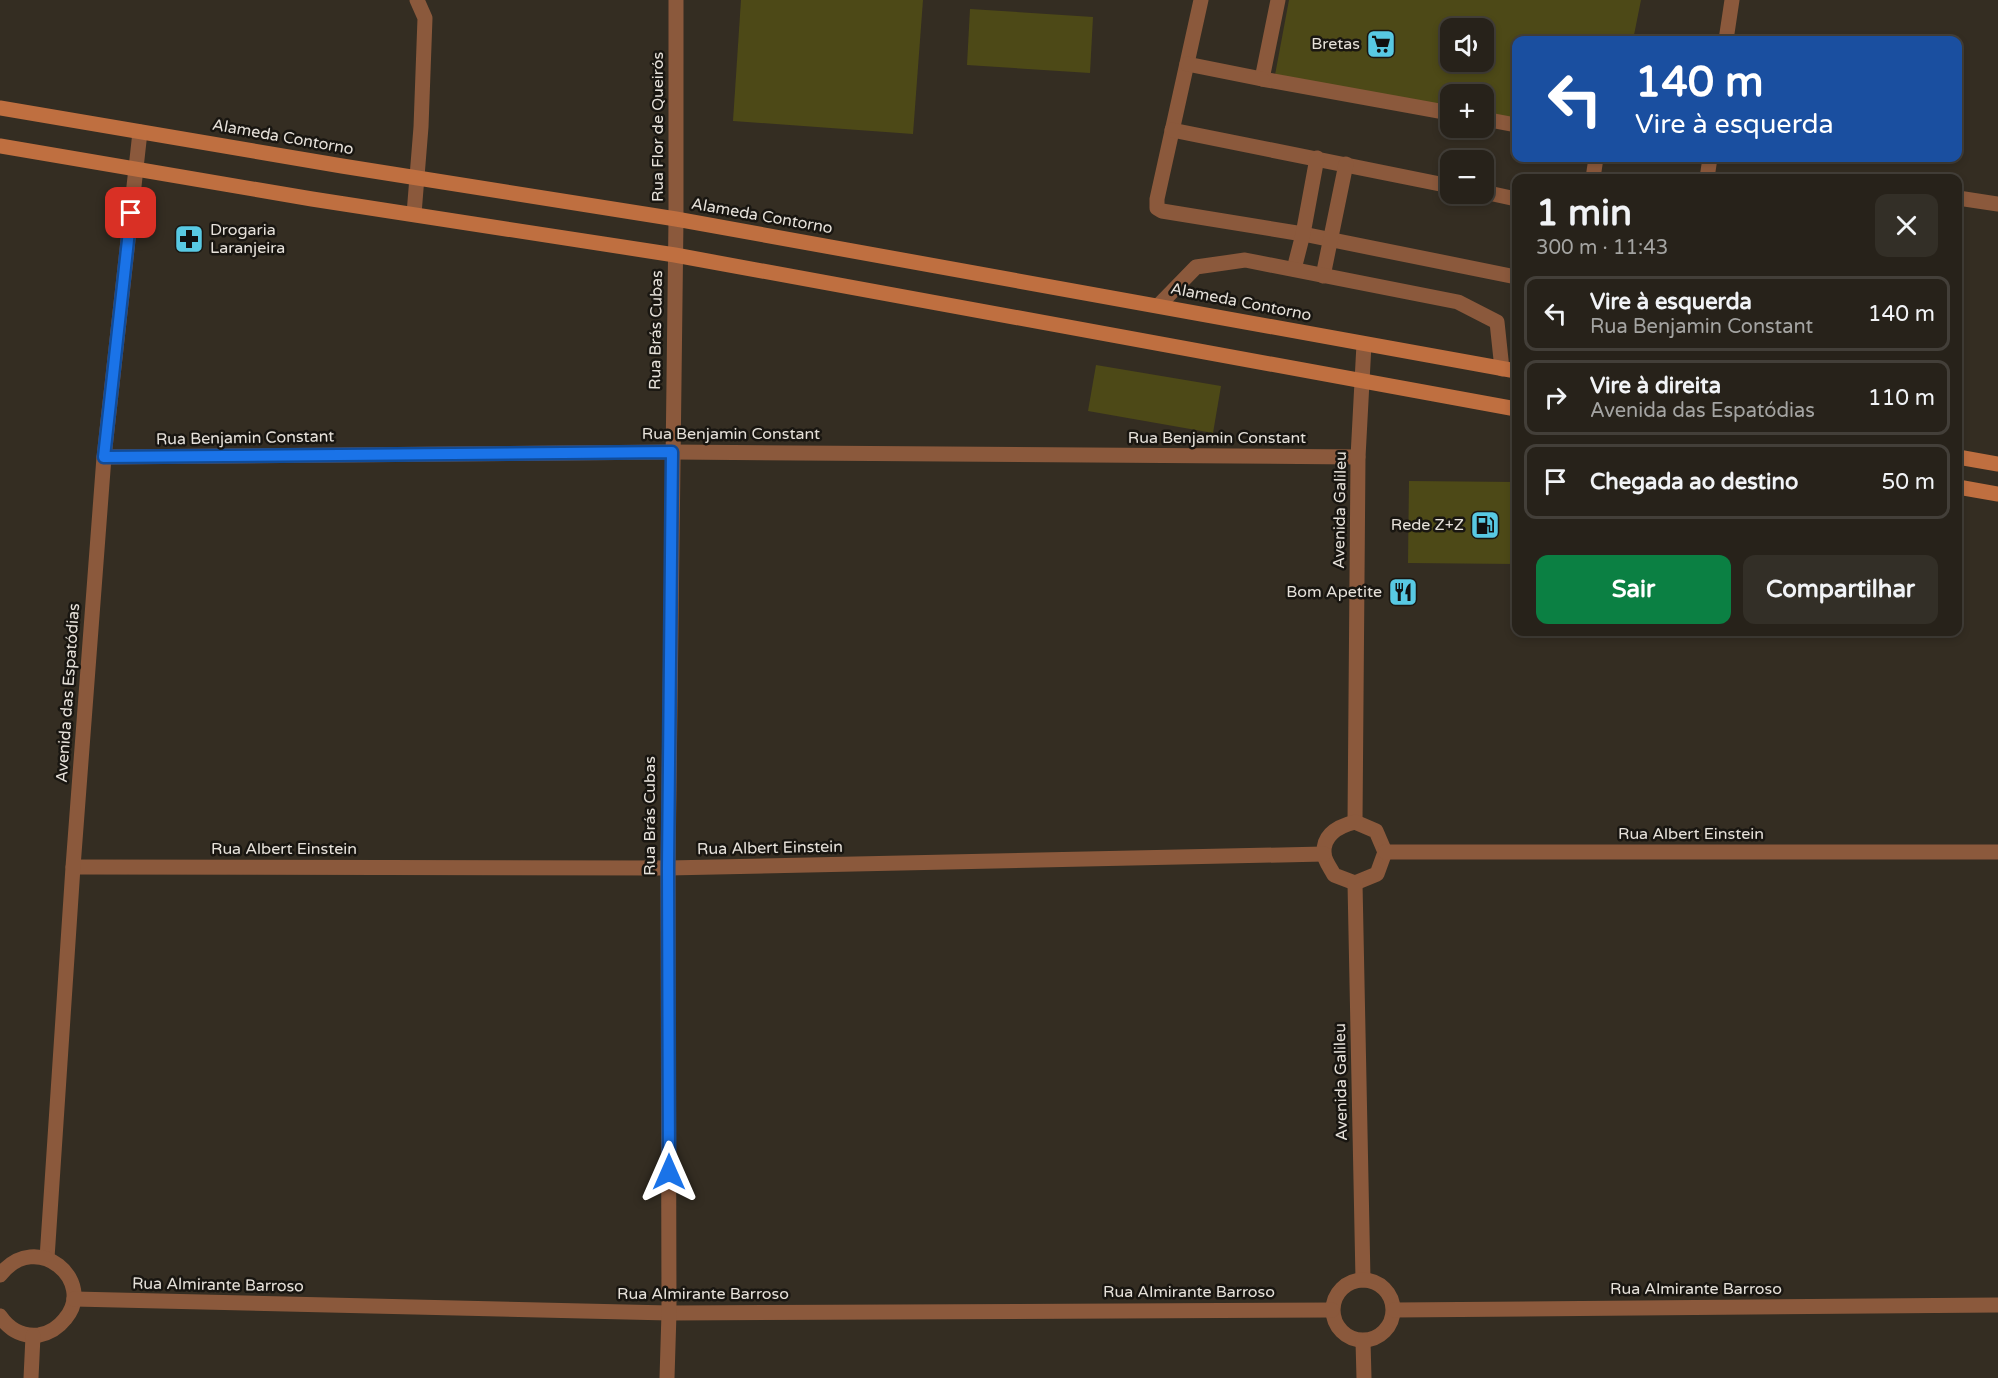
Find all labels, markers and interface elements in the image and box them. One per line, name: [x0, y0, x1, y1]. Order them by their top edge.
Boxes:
map controls: [1440, 18, 1494, 204]
button: sound: [1440, 18, 1494, 72]
supermarket icon: Bretas: [1365, 28, 1397, 60]
place label: Bretas: [1311, 34, 1360, 54]
street label: Rua Flor de Queirós: [648, 52, 668, 202]
text: 140 m: [1635, 57, 1764, 108]
icon: left: [1536, 60, 1614, 138]
button: +: [1440, 84, 1494, 138]
text: Vire à esquerda: [1635, 108, 1834, 141]
street label: Alameda Contorno: [211, 115, 355, 159]
button: −: [1440, 150, 1494, 204]
pin: [105, 187, 156, 238]
text: 1 min: [1536, 192, 1632, 235]
street label: Alameda Contorno: [690, 194, 834, 238]
button: close: [1875, 194, 1938, 257]
icon: arrive: [114, 196, 147, 229]
place label: Drogaria Laranjeira: [210, 220, 285, 258]
pharmacy icon: Drogaria Laranjeira: [173, 223, 205, 255]
text: 300 m · 11:43: [1536, 236, 1668, 260]
street label: Rua Brás Cubas: [645, 270, 667, 390]
street label: Alameda Contorno: [1169, 279, 1313, 325]
text: Vire à esquerda: [1590, 289, 1752, 315]
icon: left: [1539, 297, 1572, 330]
text: 140 m: [1868, 301, 1935, 327]
text: Rua Benjamin Constant: [1590, 315, 1813, 339]
text: Vire à direita: [1590, 373, 1721, 399]
icon: right: [1539, 381, 1572, 414]
text: 110 m: [1868, 385, 1935, 411]
text: Avenida das Espatódias: [1590, 399, 1815, 423]
street label: Rua Benjamin Constant: [642, 424, 820, 444]
street label: Rua Benjamin Constant: [156, 426, 334, 450]
street label: Rua Benjamin Constant: [1128, 428, 1306, 448]
street label: Avenida Galileu: [1329, 451, 1351, 569]
icon: arrive: [1539, 465, 1572, 498]
text: Chegada ao destino: [1590, 469, 1798, 495]
text: 50 m: [1881, 469, 1935, 495]
fuel station icon: Rede Z+Z: [1469, 509, 1501, 541]
place label: Rede Z+Z: [1391, 515, 1464, 535]
button: Sair: [1536, 555, 1731, 624]
button: Compartilhar: [1743, 555, 1938, 624]
restaurant icon: Bom Apetite: [1387, 576, 1419, 608]
place label: Bom Apetite: [1286, 582, 1382, 602]
street label: Avenida das Espatódias: [52, 603, 84, 783]
street label: Rua Brás Cubas: [640, 756, 660, 876]
street label: Rua Albert Einstein: [1618, 824, 1764, 844]
street label: Rua Albert Einstein: [697, 837, 843, 859]
street label: Rua Albert Einstein: [211, 839, 357, 859]
street label: Avenida Galileu: [1330, 1023, 1352, 1141]
position arrow: [637, 1140, 701, 1204]
street label: Rua Almirante Barroso: [132, 1274, 304, 1296]
street label: Rua Almirante Barroso: [1610, 1279, 1782, 1299]
street label: Rua Almirante Barroso: [1103, 1282, 1275, 1302]
street label: Rua Almirante Barroso: [617, 1284, 789, 1304]

